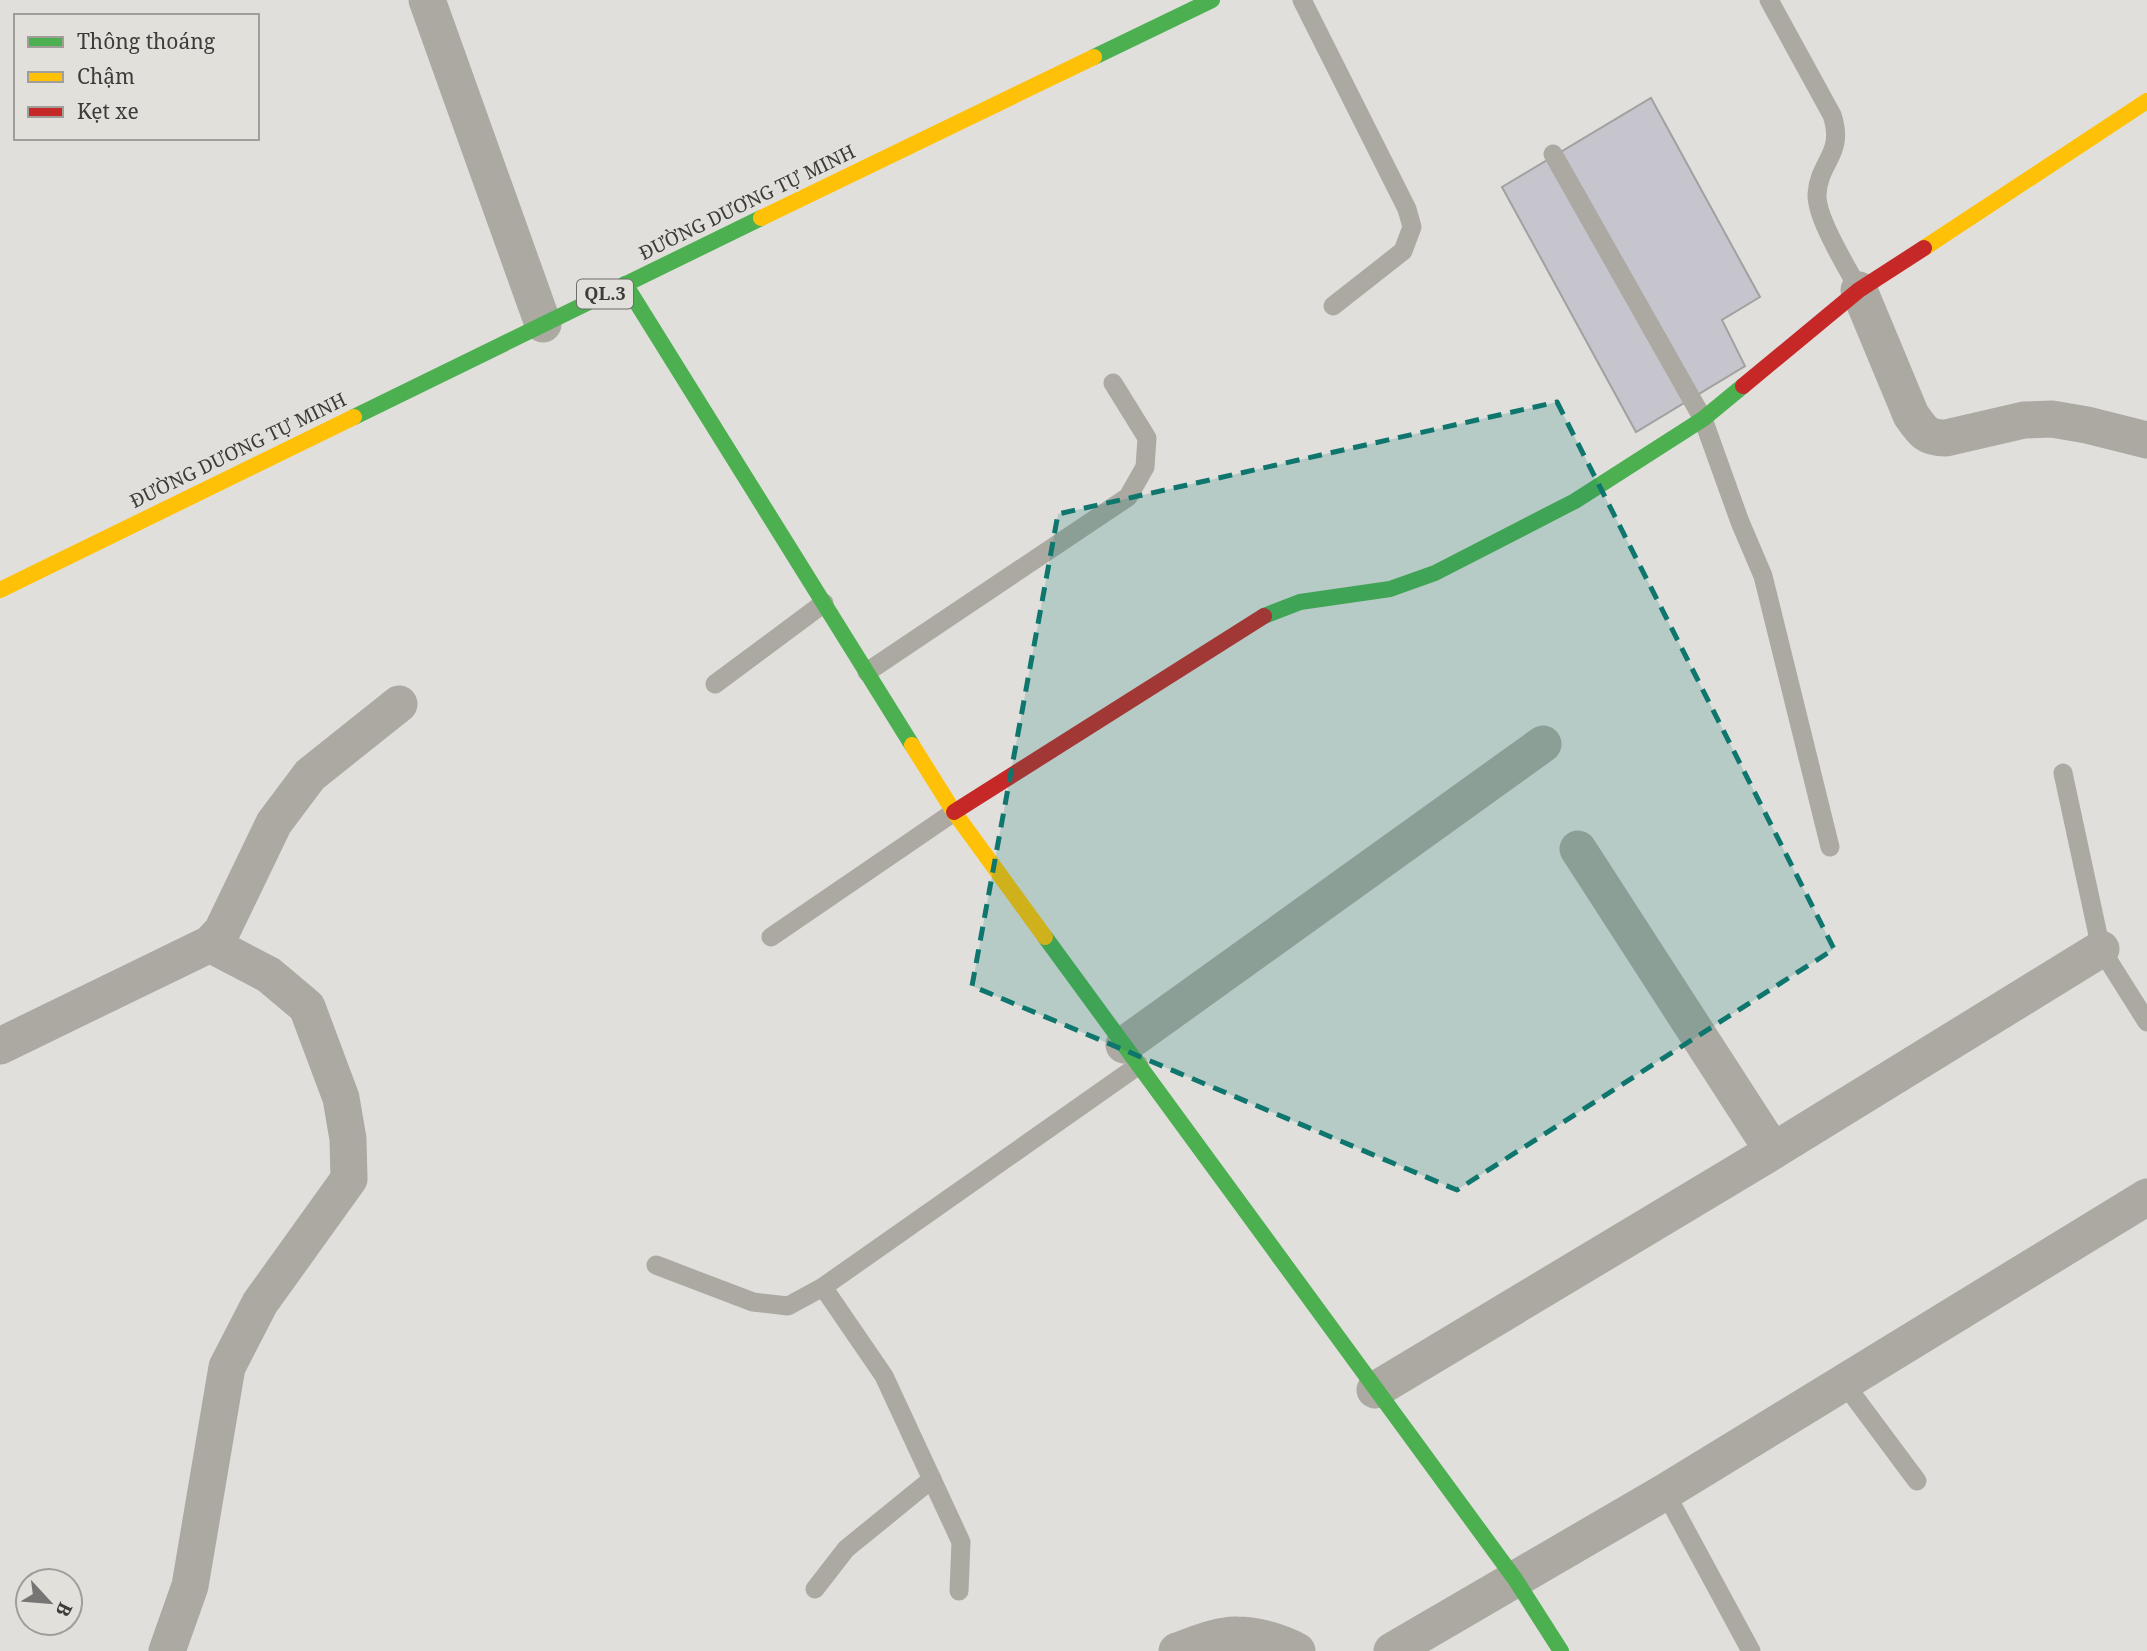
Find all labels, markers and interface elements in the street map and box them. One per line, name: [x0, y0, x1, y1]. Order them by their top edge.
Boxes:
legend: [14, 14, 259, 140]
text: Thông thoáng: [77, 27, 216, 55]
text: Chậm: [77, 62, 135, 90]
text: Kẹt xe: [77, 97, 139, 125]
street label: ĐƯỜNG DƯƠNG TỰ MINH: [634, 138, 860, 266]
road number: QL.3: [577, 280, 633, 308]
street label: ĐƯỜNG DƯƠNG TỰ MINH: [125, 386, 351, 514]
north arrow: [14, 1567, 84, 1637]
text: B: [50, 1598, 79, 1621]

